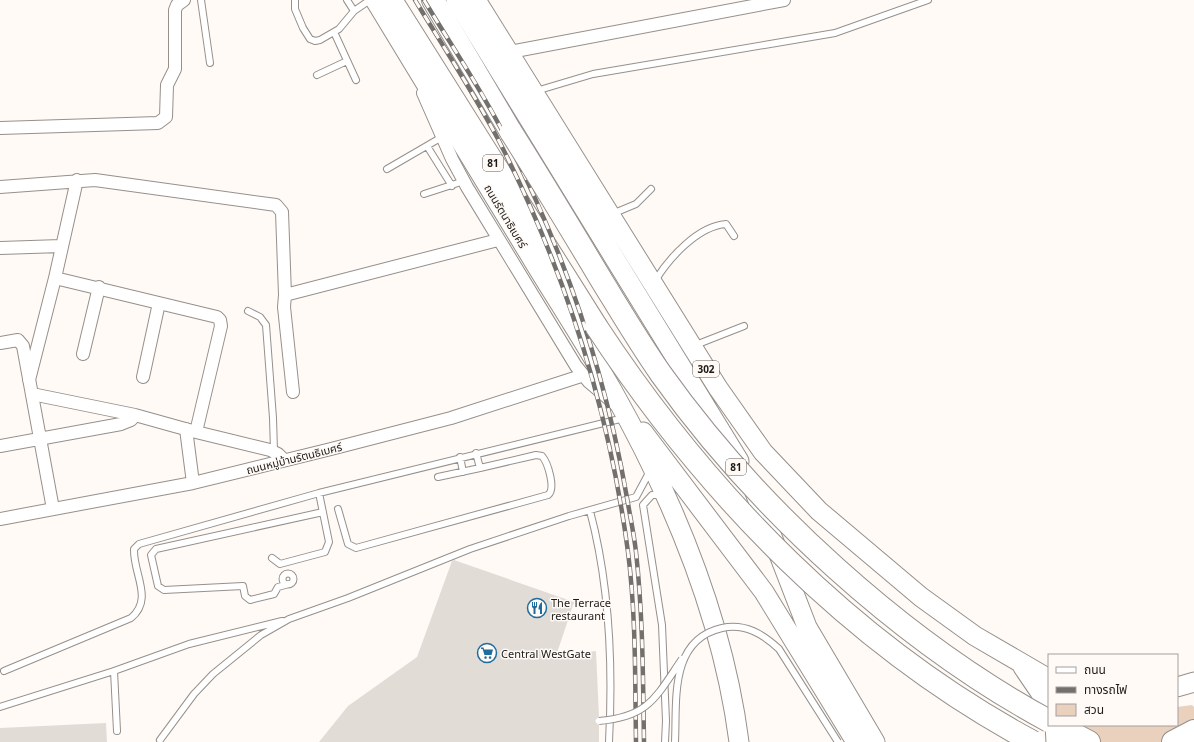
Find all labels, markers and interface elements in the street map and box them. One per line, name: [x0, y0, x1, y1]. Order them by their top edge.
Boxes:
road number: 81: [483, 155, 503, 171]
street label: ถนนรัตนาธิเบศร์: [481, 181, 531, 251]
road number: 302: [693, 361, 719, 377]
street label: ถนนหมู่บ้านรัตนธิเบศร์: [244, 439, 344, 477]
road number: 81: [726, 459, 746, 475]
place label: The Terrace restaurant: [551, 595, 611, 623]
restaurant icon: The Terrace restaurant: [526, 597, 548, 619]
supermarket icon: Central WestGate: [476, 642, 498, 664]
place label: Central WestGate: [501, 646, 591, 661]
legend: [1048, 654, 1178, 726]
text: ถนน: [1084, 661, 1106, 678]
text: ทางรถไฟ: [1084, 681, 1127, 698]
text: สวน: [1084, 701, 1104, 718]

